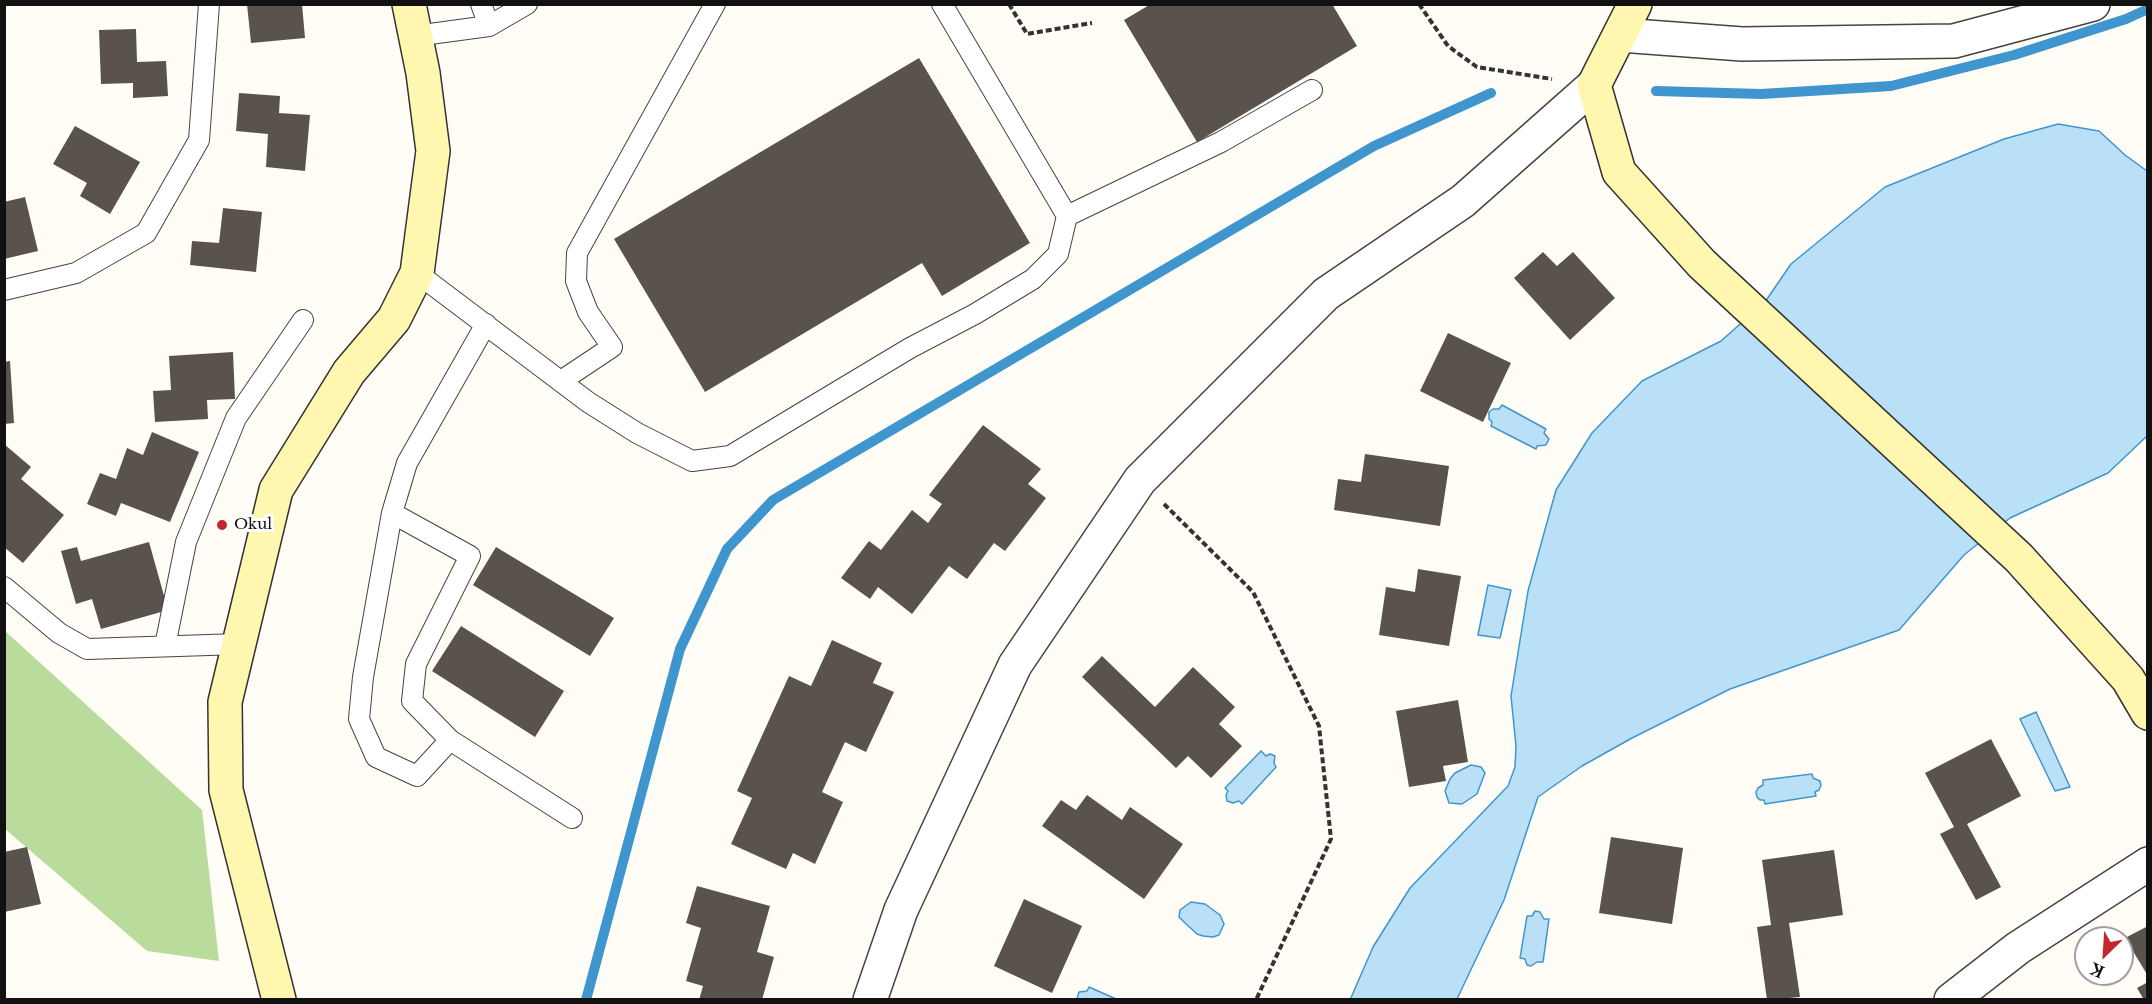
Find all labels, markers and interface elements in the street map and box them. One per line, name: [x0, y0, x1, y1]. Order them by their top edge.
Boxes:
place label: Okul: [234, 516, 272, 534]
marker: Okul: [215, 518, 229, 532]
north arrow: [2074, 926, 2134, 986]
text: K: [2087, 959, 2107, 982]

